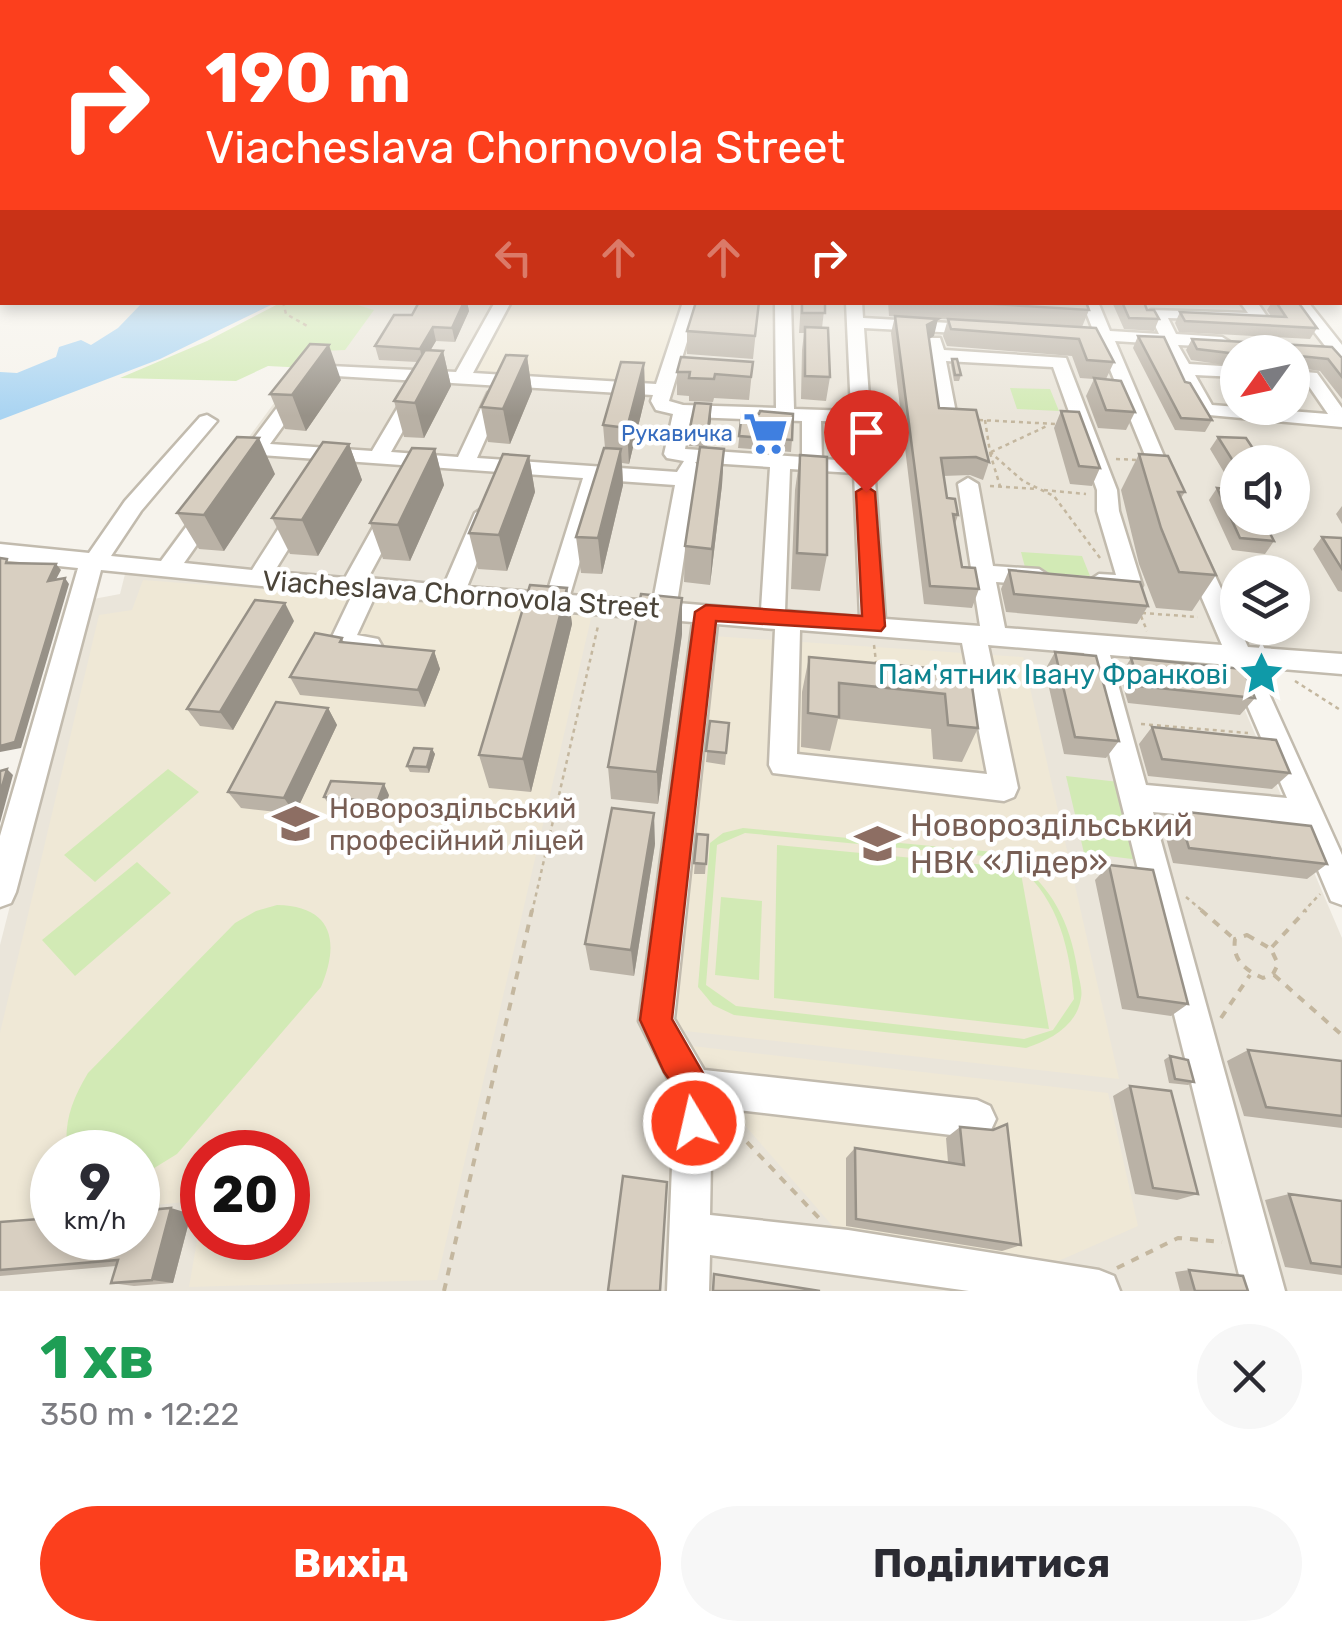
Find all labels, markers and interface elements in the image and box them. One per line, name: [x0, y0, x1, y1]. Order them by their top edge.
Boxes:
text: 190 m: [205, 37, 411, 120]
icon: right: [40, 40, 170, 170]
text: Viacheslava Chornovola Street: [205, 121, 845, 174]
icon: left: [486, 230, 541, 285]
icon: ahead: [591, 230, 646, 285]
icon: ahead: [696, 230, 751, 285]
icon: right: [801, 230, 856, 285]
north arrow: [1220, 335, 1310, 425]
map controls: [1220, 335, 1310, 645]
pin: [824, 390, 909, 493]
icon: arrive: [839, 405, 894, 460]
supermarket icon: Рукавичка: [742, 409, 790, 457]
place label: Рукавичка: [621, 420, 733, 447]
button: sound: [1220, 445, 1310, 535]
button: layers: [1220, 555, 1310, 645]
street label: Viacheslava Chornovola Street: [261, 564, 661, 625]
place icon: Пам'ятник Івану Франкові: [1237, 650, 1285, 698]
place label: Пам'ятник Івану Франкові: [878, 658, 1228, 691]
place label: Новороздільський професійний ліцей: [329, 792, 584, 857]
school or university icon: Новороздільський професійний ліцей: [272, 800, 320, 848]
place label: Новороздільський НВК «Лідер»: [910, 806, 1193, 881]
school or university icon: Новороздільський НВК «Лідер»: [853, 819, 901, 867]
position arrow: [642, 1071, 746, 1175]
speed limit sign: 20: [180, 1130, 310, 1260]
text: 9: [79, 1153, 111, 1213]
text: km/h: [64, 1206, 126, 1235]
text: 1 хв: [40, 1322, 154, 1393]
button: close: [1197, 1324, 1302, 1429]
text: 350 m · 12:22: [40, 1395, 239, 1433]
button: Вихід: [40, 1506, 661, 1621]
button: Поділитися: [681, 1506, 1302, 1621]

